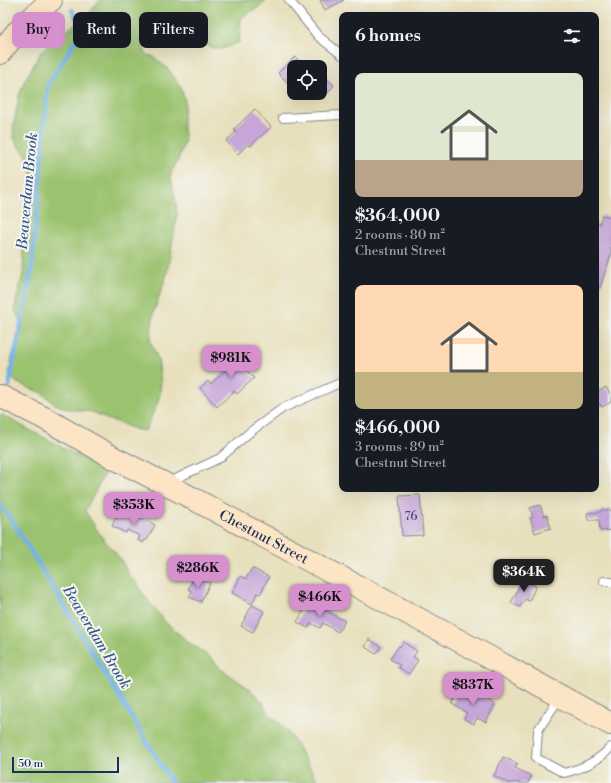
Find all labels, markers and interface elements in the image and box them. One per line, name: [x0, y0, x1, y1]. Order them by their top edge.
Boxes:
chip: Buy: [12, 12, 65, 48]
chip: Rent: [73, 12, 131, 48]
chip: Filters: [139, 12, 208, 48]
text: 6 homes: [355, 25, 421, 47]
icon: filters: [561, 25, 583, 47]
map controls: [287, 60, 327, 100]
button: locate: [287, 60, 327, 100]
icon: home: [433, 99, 505, 171]
water label: Beaverdam Brook: [13, 132, 42, 251]
text: $364,000: [355, 205, 440, 227]
text: 2 rooms · 80 m²: [355, 227, 445, 243]
text: Chestnut Street: [355, 243, 446, 259]
icon: home: [433, 311, 505, 383]
pin: $981K: [203, 345, 259, 379]
text: $981K: [211, 350, 251, 366]
text: $466,000: [355, 417, 440, 439]
text: 3 rooms · 89 m²: [355, 439, 444, 455]
text: Chestnut Street: [355, 455, 446, 471]
pin: $353K: [106, 492, 162, 526]
text: $353K: [113, 497, 155, 513]
street label: Chestnut Street: [216, 506, 311, 568]
house number: 76: [405, 509, 417, 524]
pin: $286K: [170, 555, 226, 589]
pin: $364K: [496, 559, 552, 593]
text: $286K: [177, 560, 219, 576]
text: $364K: [502, 564, 546, 580]
water label: Beaverdam Brook: [58, 581, 135, 693]
pin: $466K: [292, 584, 348, 618]
text: $466K: [298, 589, 342, 605]
pin: $837K: [445, 672, 501, 706]
text: $837K: [452, 677, 494, 693]
scale bar: [12, 755, 119, 774]
text: 50 m: [18, 757, 43, 771]

